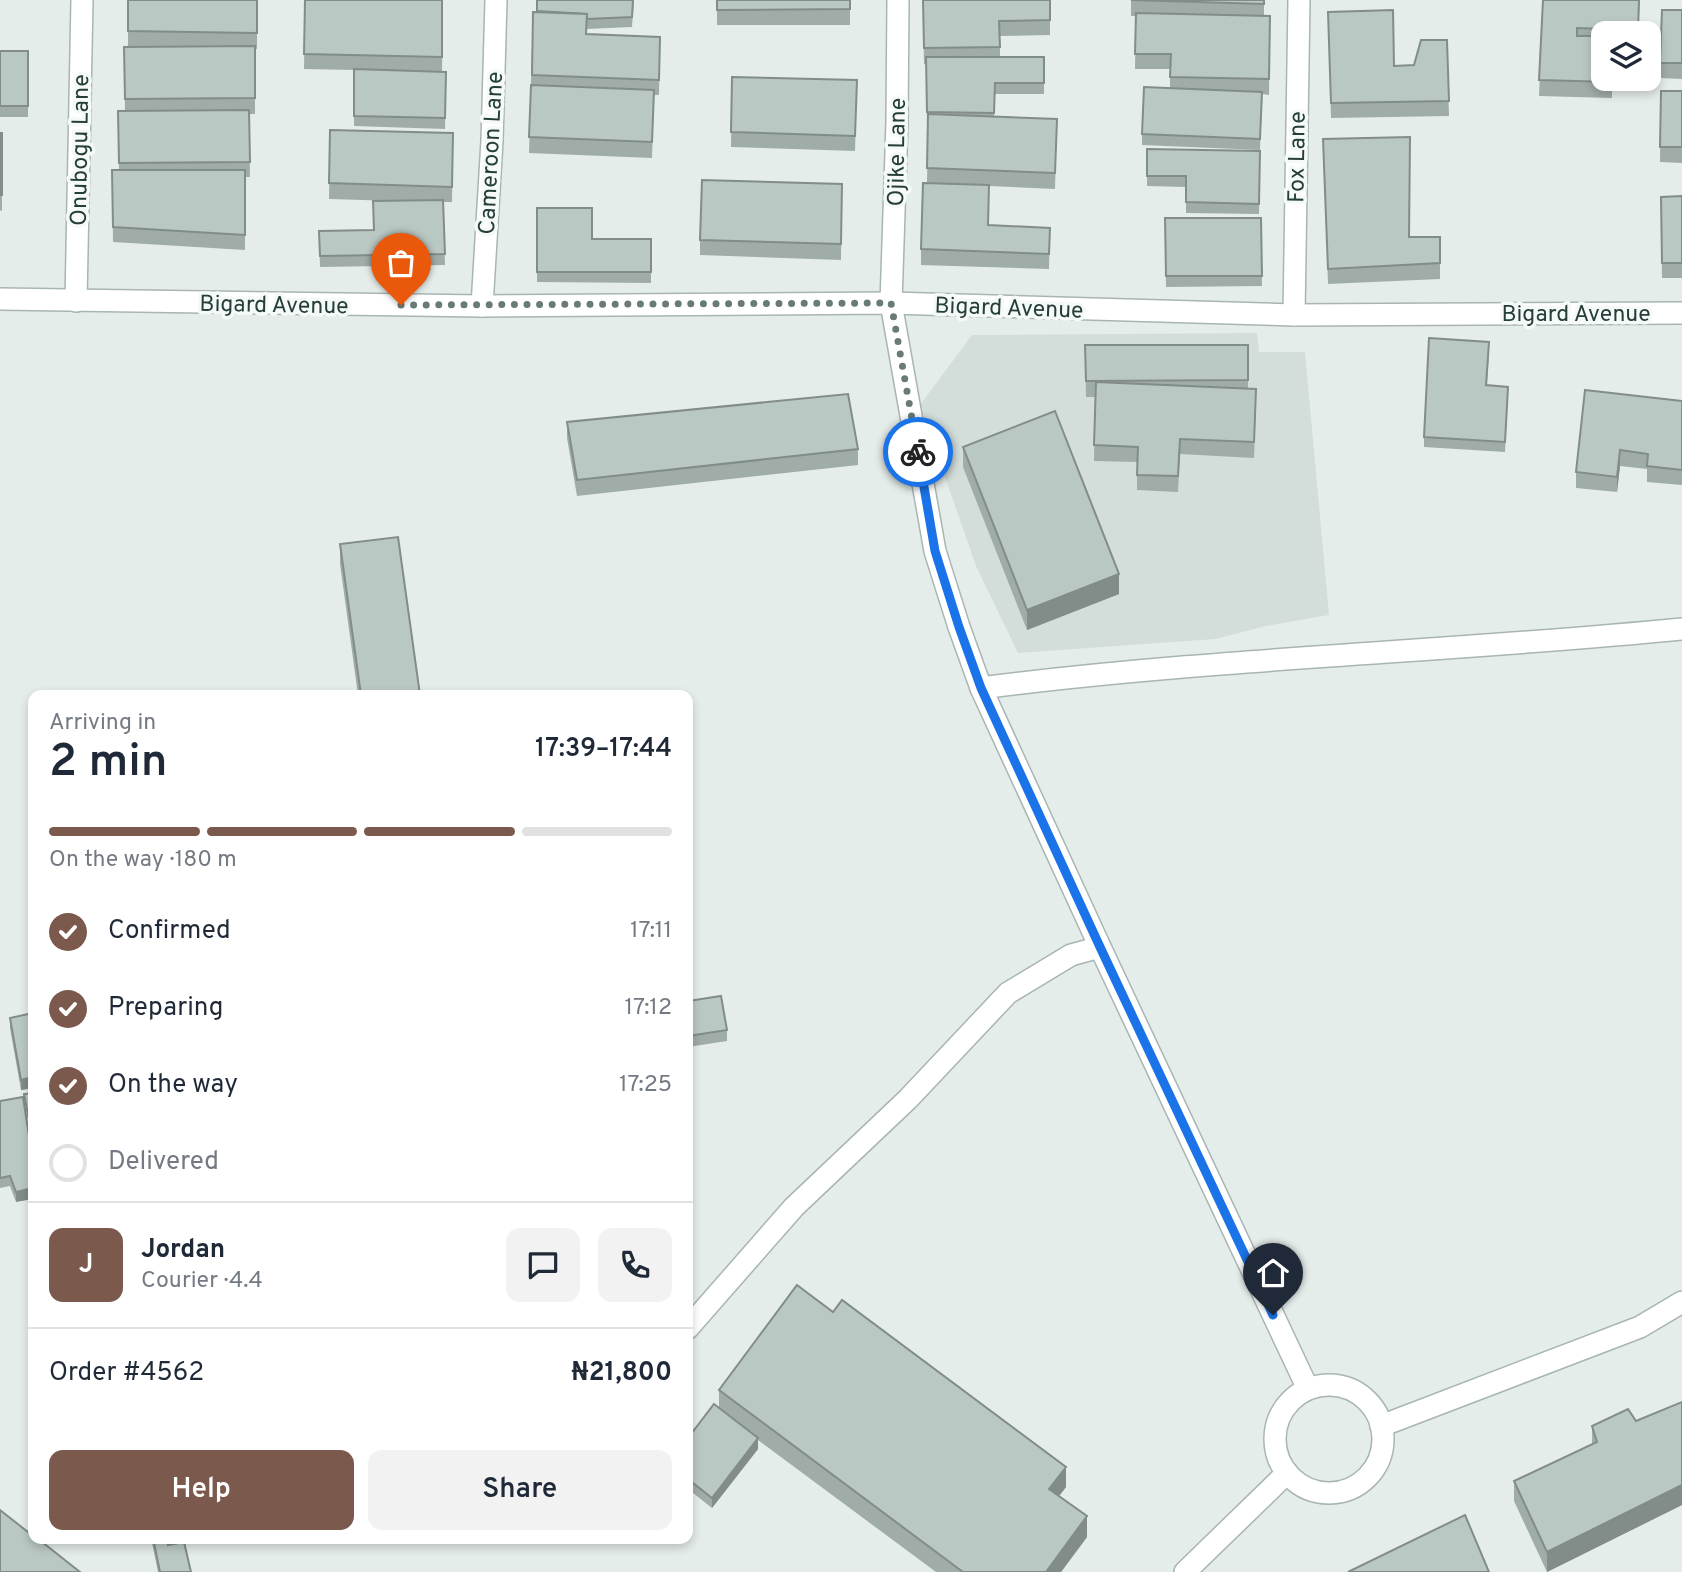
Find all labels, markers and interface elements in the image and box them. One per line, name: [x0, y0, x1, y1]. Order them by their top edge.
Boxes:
map controls: [1591, 21, 1661, 91]
button: layers: [1591, 21, 1661, 91]
street label: Cameroon Lane: [474, 71, 511, 235]
street label: Onubogu Lane: [66, 74, 97, 226]
street label: Ojike Lane: [883, 97, 914, 207]
street label: Fox Lane: [1283, 111, 1314, 203]
pin: [371, 233, 431, 305]
icon: bag: [382, 244, 420, 282]
street label: Bigard Avenue: [199, 291, 349, 322]
street label: Bigard Avenue: [934, 292, 1084, 327]
street label: Bigard Avenue: [1501, 301, 1651, 330]
courier: [883, 417, 953, 487]
icon: bike: [899, 433, 937, 471]
text: Arriving in: [49, 709, 156, 738]
text: 17:39–17:44: [535, 733, 672, 766]
text: 2 min: [49, 734, 168, 793]
text: On the way · 180 m: [49, 846, 237, 875]
icon: check: [49, 913, 87, 951]
text: Confirmed: [108, 915, 231, 948]
text: 17:11: [630, 917, 672, 946]
icon: check: [49, 990, 87, 1028]
text: Preparing: [108, 992, 223, 1025]
text: 17:12: [625, 994, 672, 1023]
icon: check: [49, 1067, 87, 1105]
text: On the way: [108, 1069, 238, 1102]
text: 17:25: [619, 1071, 672, 1100]
text: Delivered: [108, 1146, 219, 1179]
button: chat: [506, 1228, 580, 1302]
button: phone: [598, 1228, 672, 1302]
text: Jordan: [141, 1234, 225, 1267]
pin: [1243, 1243, 1303, 1315]
text: J: [79, 1249, 93, 1282]
icon: home: [1254, 1254, 1292, 1292]
text: Courier · 4.4: [141, 1267, 263, 1296]
text: Order #4562: [49, 1357, 204, 1390]
text: ₦21,800: [571, 1357, 672, 1390]
button: Help: [49, 1450, 354, 1530]
button: Share: [368, 1450, 672, 1530]

